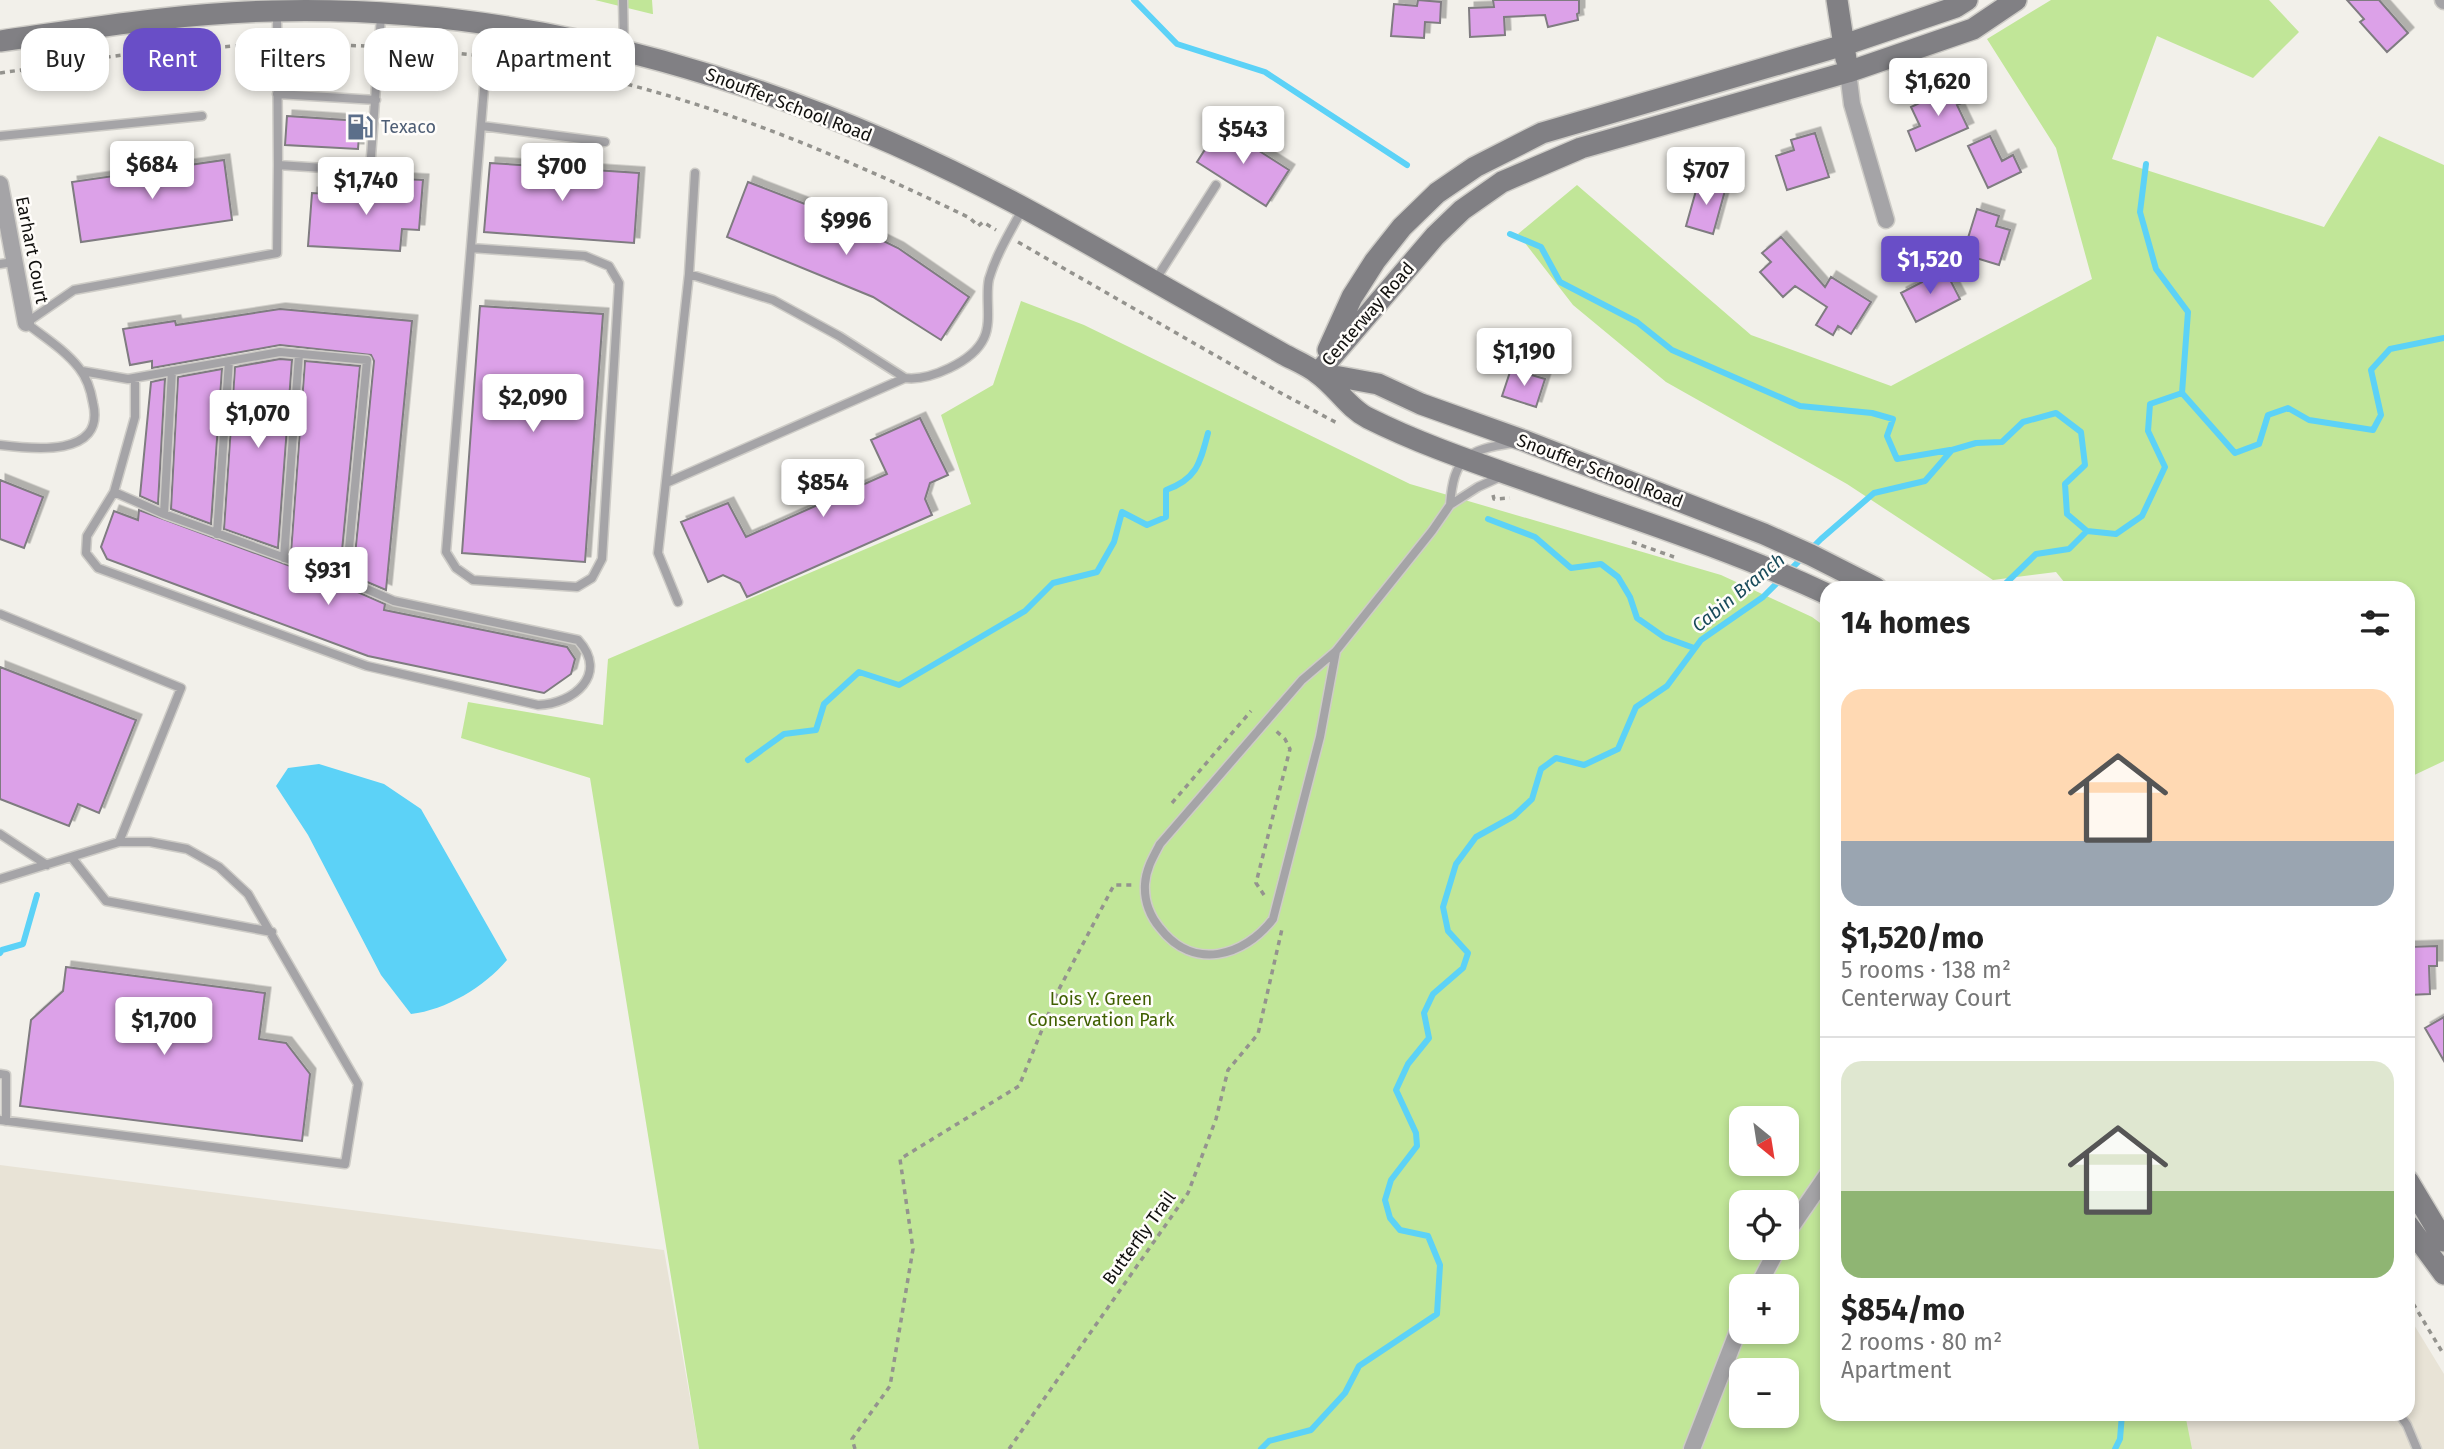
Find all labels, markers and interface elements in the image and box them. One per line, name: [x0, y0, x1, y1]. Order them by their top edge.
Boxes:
chip: Buy: [21, 28, 109, 91]
chip: Rent: [123, 28, 221, 91]
chip: Filters: [235, 28, 350, 91]
chip: New: [364, 28, 458, 91]
chip: Apartment: [472, 28, 635, 91]
pin: $1,620: [1881, 58, 1995, 118]
street label: Snouffer School Road: [703, 63, 875, 147]
text: $1,620: [1905, 67, 1971, 95]
pin: $543: [1202, 106, 1284, 166]
fuel station icon: Texaco: [345, 112, 375, 142]
text: $543: [1218, 115, 1268, 143]
place label: Texaco: [381, 116, 436, 138]
pin: $684: [111, 142, 193, 201]
pin: $700: [521, 144, 603, 203]
pin: $707: [1665, 148, 1747, 207]
text: $684: [126, 150, 178, 178]
text: $700: [537, 152, 587, 180]
text: $707: [1683, 156, 1729, 184]
pin: $1,740: [309, 158, 423, 217]
text: $1,740: [334, 166, 398, 194]
street label: Earhart Court: [11, 194, 53, 306]
pin: $996: [805, 198, 887, 257]
text: $996: [821, 206, 872, 234]
pin: $1,520: [1873, 236, 1987, 296]
text: $1,520: [1897, 245, 1963, 273]
street label: Centerway Road: [1317, 258, 1419, 370]
pin: $1,190: [1467, 328, 1581, 388]
text: $1,190: [1493, 337, 1555, 365]
pin: $2,090: [476, 374, 590, 434]
text: $2,090: [498, 383, 568, 411]
pin: $1,070: [201, 391, 315, 450]
text: $1,070: [226, 399, 290, 427]
street label: Snouffer School Road: [1514, 429, 1686, 513]
pin: $854: [782, 460, 864, 519]
text: $854: [797, 468, 849, 496]
pin: $931: [287, 548, 369, 607]
water label: Cabin Branch: [1687, 548, 1790, 637]
text: $931: [305, 556, 351, 584]
icon: filters: [2356, 604, 2394, 642]
text: 14 homes: [1841, 605, 1970, 641]
icon: home: [2055, 735, 2181, 861]
text: $1,520/mo: [1841, 920, 1984, 956]
text: 5 rooms · 138 m²: [1841, 956, 2011, 984]
text: Centerway Court: [1841, 984, 2011, 1012]
park label: Lois Y. Green Conservation Park: [1027, 988, 1175, 1031]
pin: $1,700: [107, 998, 221, 1057]
text: $1,700: [131, 1006, 197, 1034]
north arrow: [1729, 1106, 1799, 1176]
map controls: [1729, 1106, 1799, 1428]
icon: home: [2055, 1107, 2181, 1233]
street label: Butterfly Trail: [1098, 1187, 1180, 1289]
button: locate: [1729, 1190, 1799, 1260]
button: +: [1729, 1274, 1799, 1344]
text: $854/mo: [1841, 1292, 1965, 1328]
text: 2 rooms · 80 m²: [1841, 1328, 2002, 1356]
text: Apartment: [1841, 1356, 1951, 1384]
button: −: [1729, 1358, 1799, 1428]

